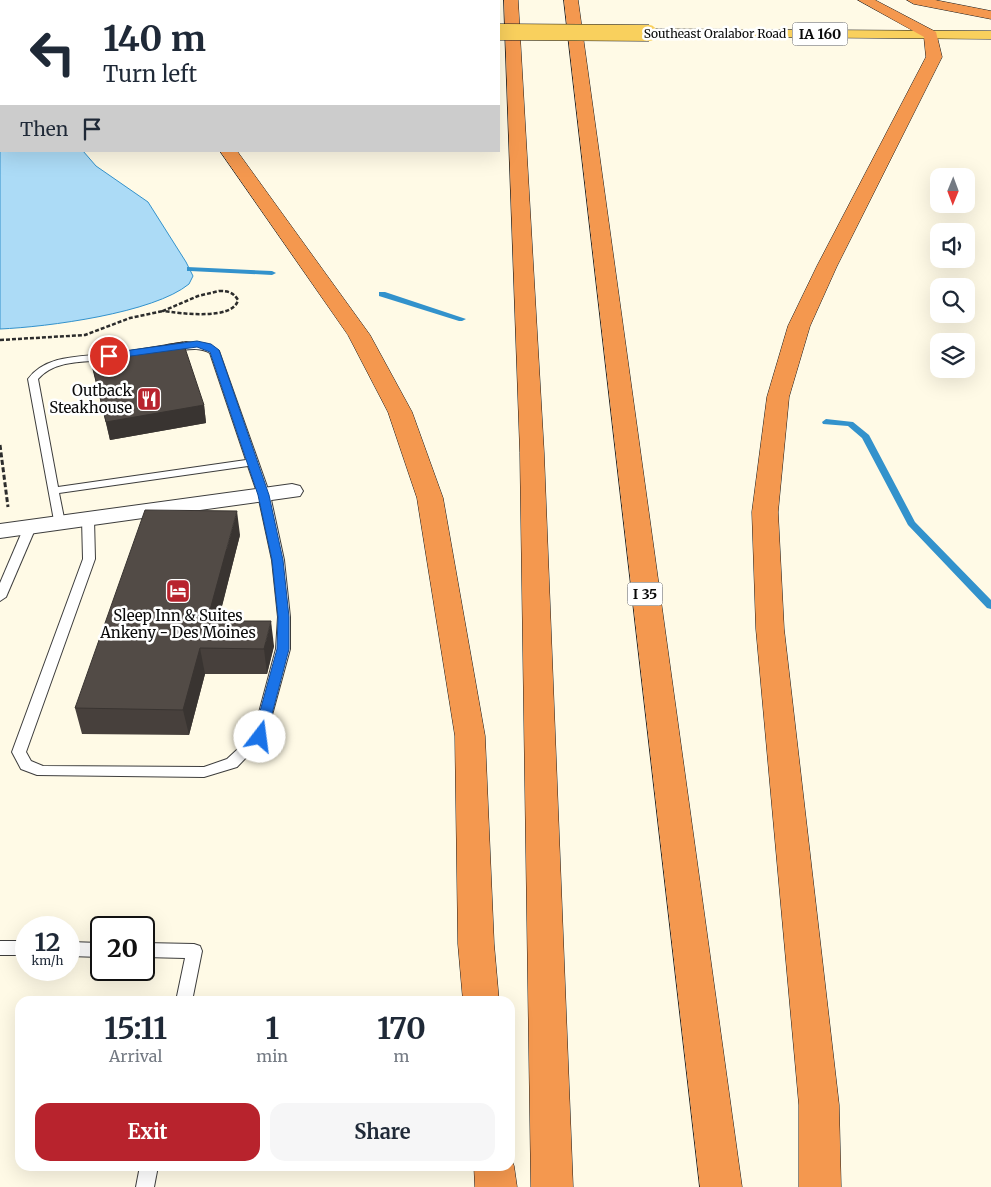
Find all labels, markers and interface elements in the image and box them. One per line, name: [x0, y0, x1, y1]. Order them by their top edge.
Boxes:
text: 140 m: [103, 17, 206, 61]
icon: left: [20, 20, 85, 85]
road number: IA 160: [792, 22, 848, 46]
street label: Southeast Oralabor Road: [644, 26, 786, 41]
text: Turn left: [103, 60, 197, 88]
icon: arrive: [78, 115, 106, 143]
text: Then: [20, 117, 68, 141]
north arrow: [930, 168, 975, 212]
map controls: [930, 168, 975, 378]
button: sound: [930, 223, 975, 268]
button: search: [930, 278, 975, 323]
button: layers: [930, 333, 975, 378]
pin: [88, 335, 130, 377]
icon: arrive: [95, 342, 123, 370]
place label: Outback Steakhouse: [49, 381, 132, 417]
restaurant icon: Outback Steakhouse: [136, 386, 162, 412]
hotel icon: Sleep Inn & Suites Ankeny - Des Moines: [165, 578, 191, 604]
road number: I 35: [628, 582, 662, 606]
place label: Sleep Inn & Suites Ankeny - Des Moines: [99, 606, 256, 642]
position arrow: [233, 710, 285, 762]
speed limit sign: 20: [90, 916, 155, 981]
text: 12: [34, 926, 61, 958]
text: km/h: [32, 953, 63, 968]
text: 15:11: [104, 1009, 167, 1047]
text: 1: [265, 1009, 279, 1047]
text: 170: [377, 1009, 426, 1047]
text: Arrival: [109, 1046, 162, 1066]
text: min: [256, 1046, 288, 1066]
text: m: [394, 1046, 409, 1066]
button: Exit: [35, 1103, 260, 1161]
button: Share: [270, 1103, 495, 1161]

